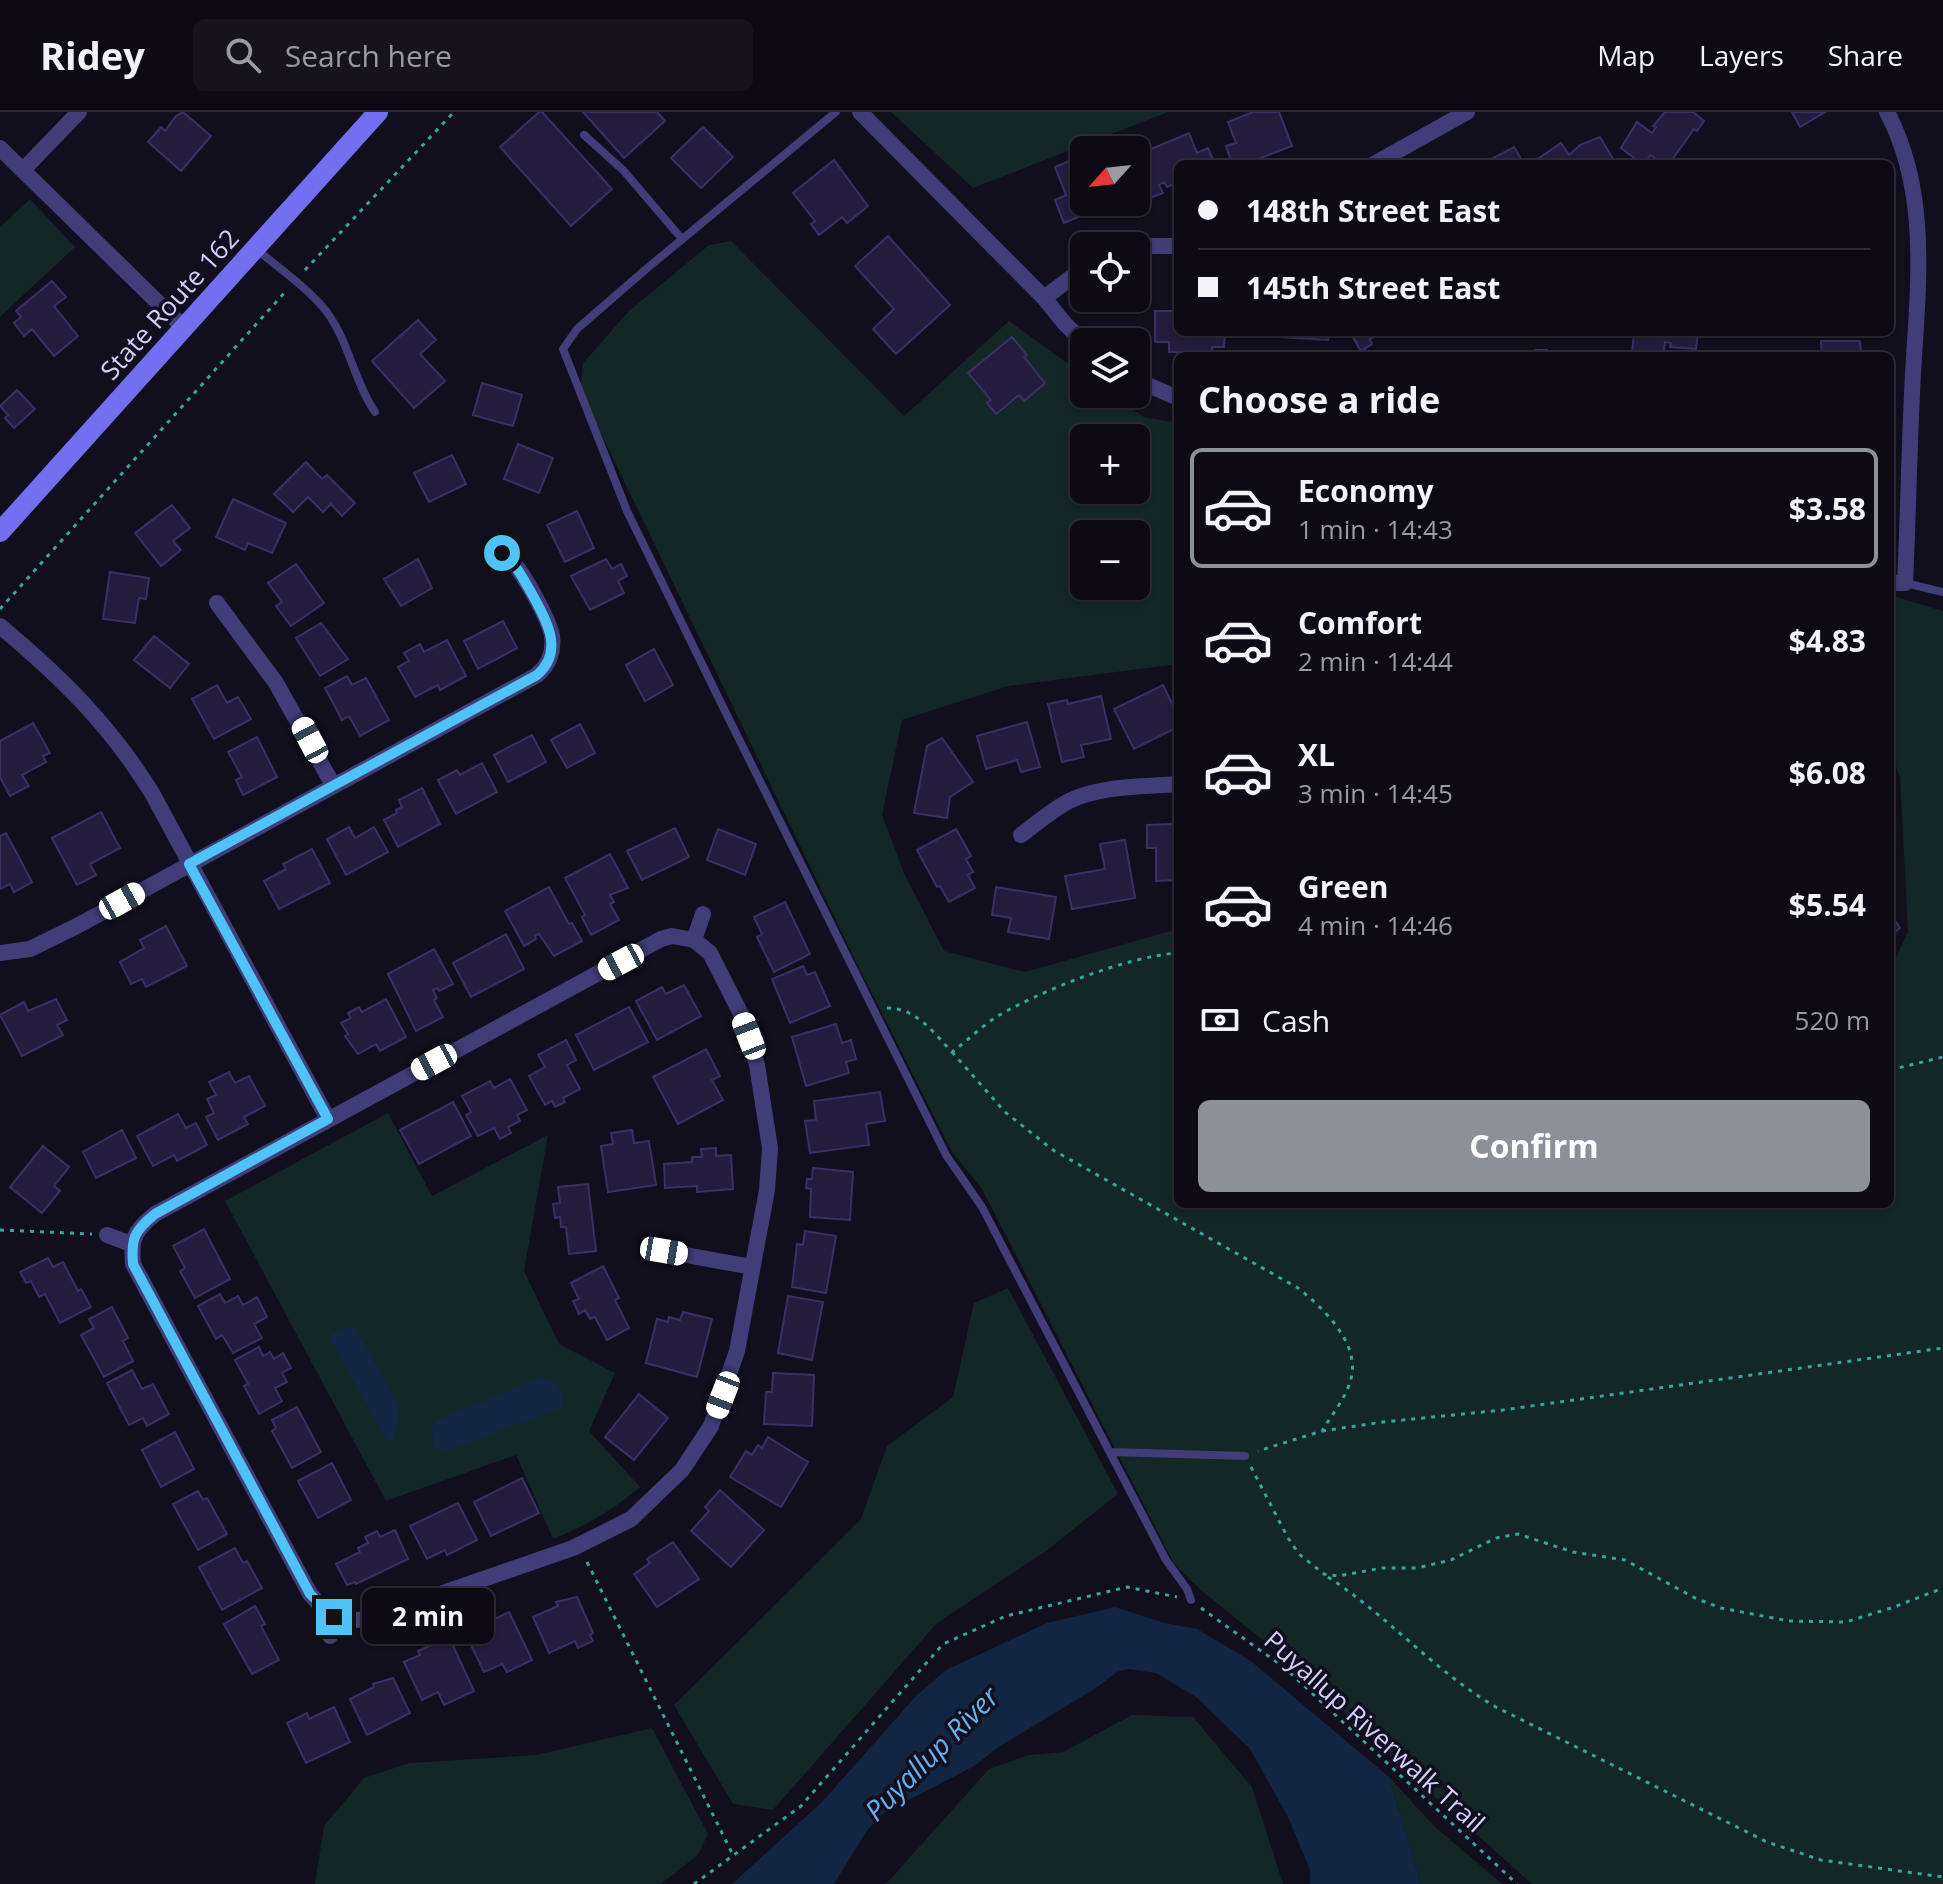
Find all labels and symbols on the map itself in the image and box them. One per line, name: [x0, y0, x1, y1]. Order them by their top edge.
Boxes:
north arrow: [1070, 136, 1150, 216]
street label: State Route 162: [92, 221, 246, 387]
route start: [484, 535, 520, 571]
car: [288, 713, 332, 767]
car: [95, 879, 149, 923]
car: [594, 940, 648, 984]
car: [729, 1009, 769, 1063]
car: [407, 1040, 461, 1084]
car: [638, 1235, 690, 1267]
car: [703, 1368, 743, 1422]
callout: 2 min: [362, 1589, 494, 1645]
route end: [316, 1599, 352, 1635]
street label: Puyallup Riverwalk Trail: [1257, 1622, 1493, 1840]
water label: Puyallup River: [856, 1677, 1007, 1828]

